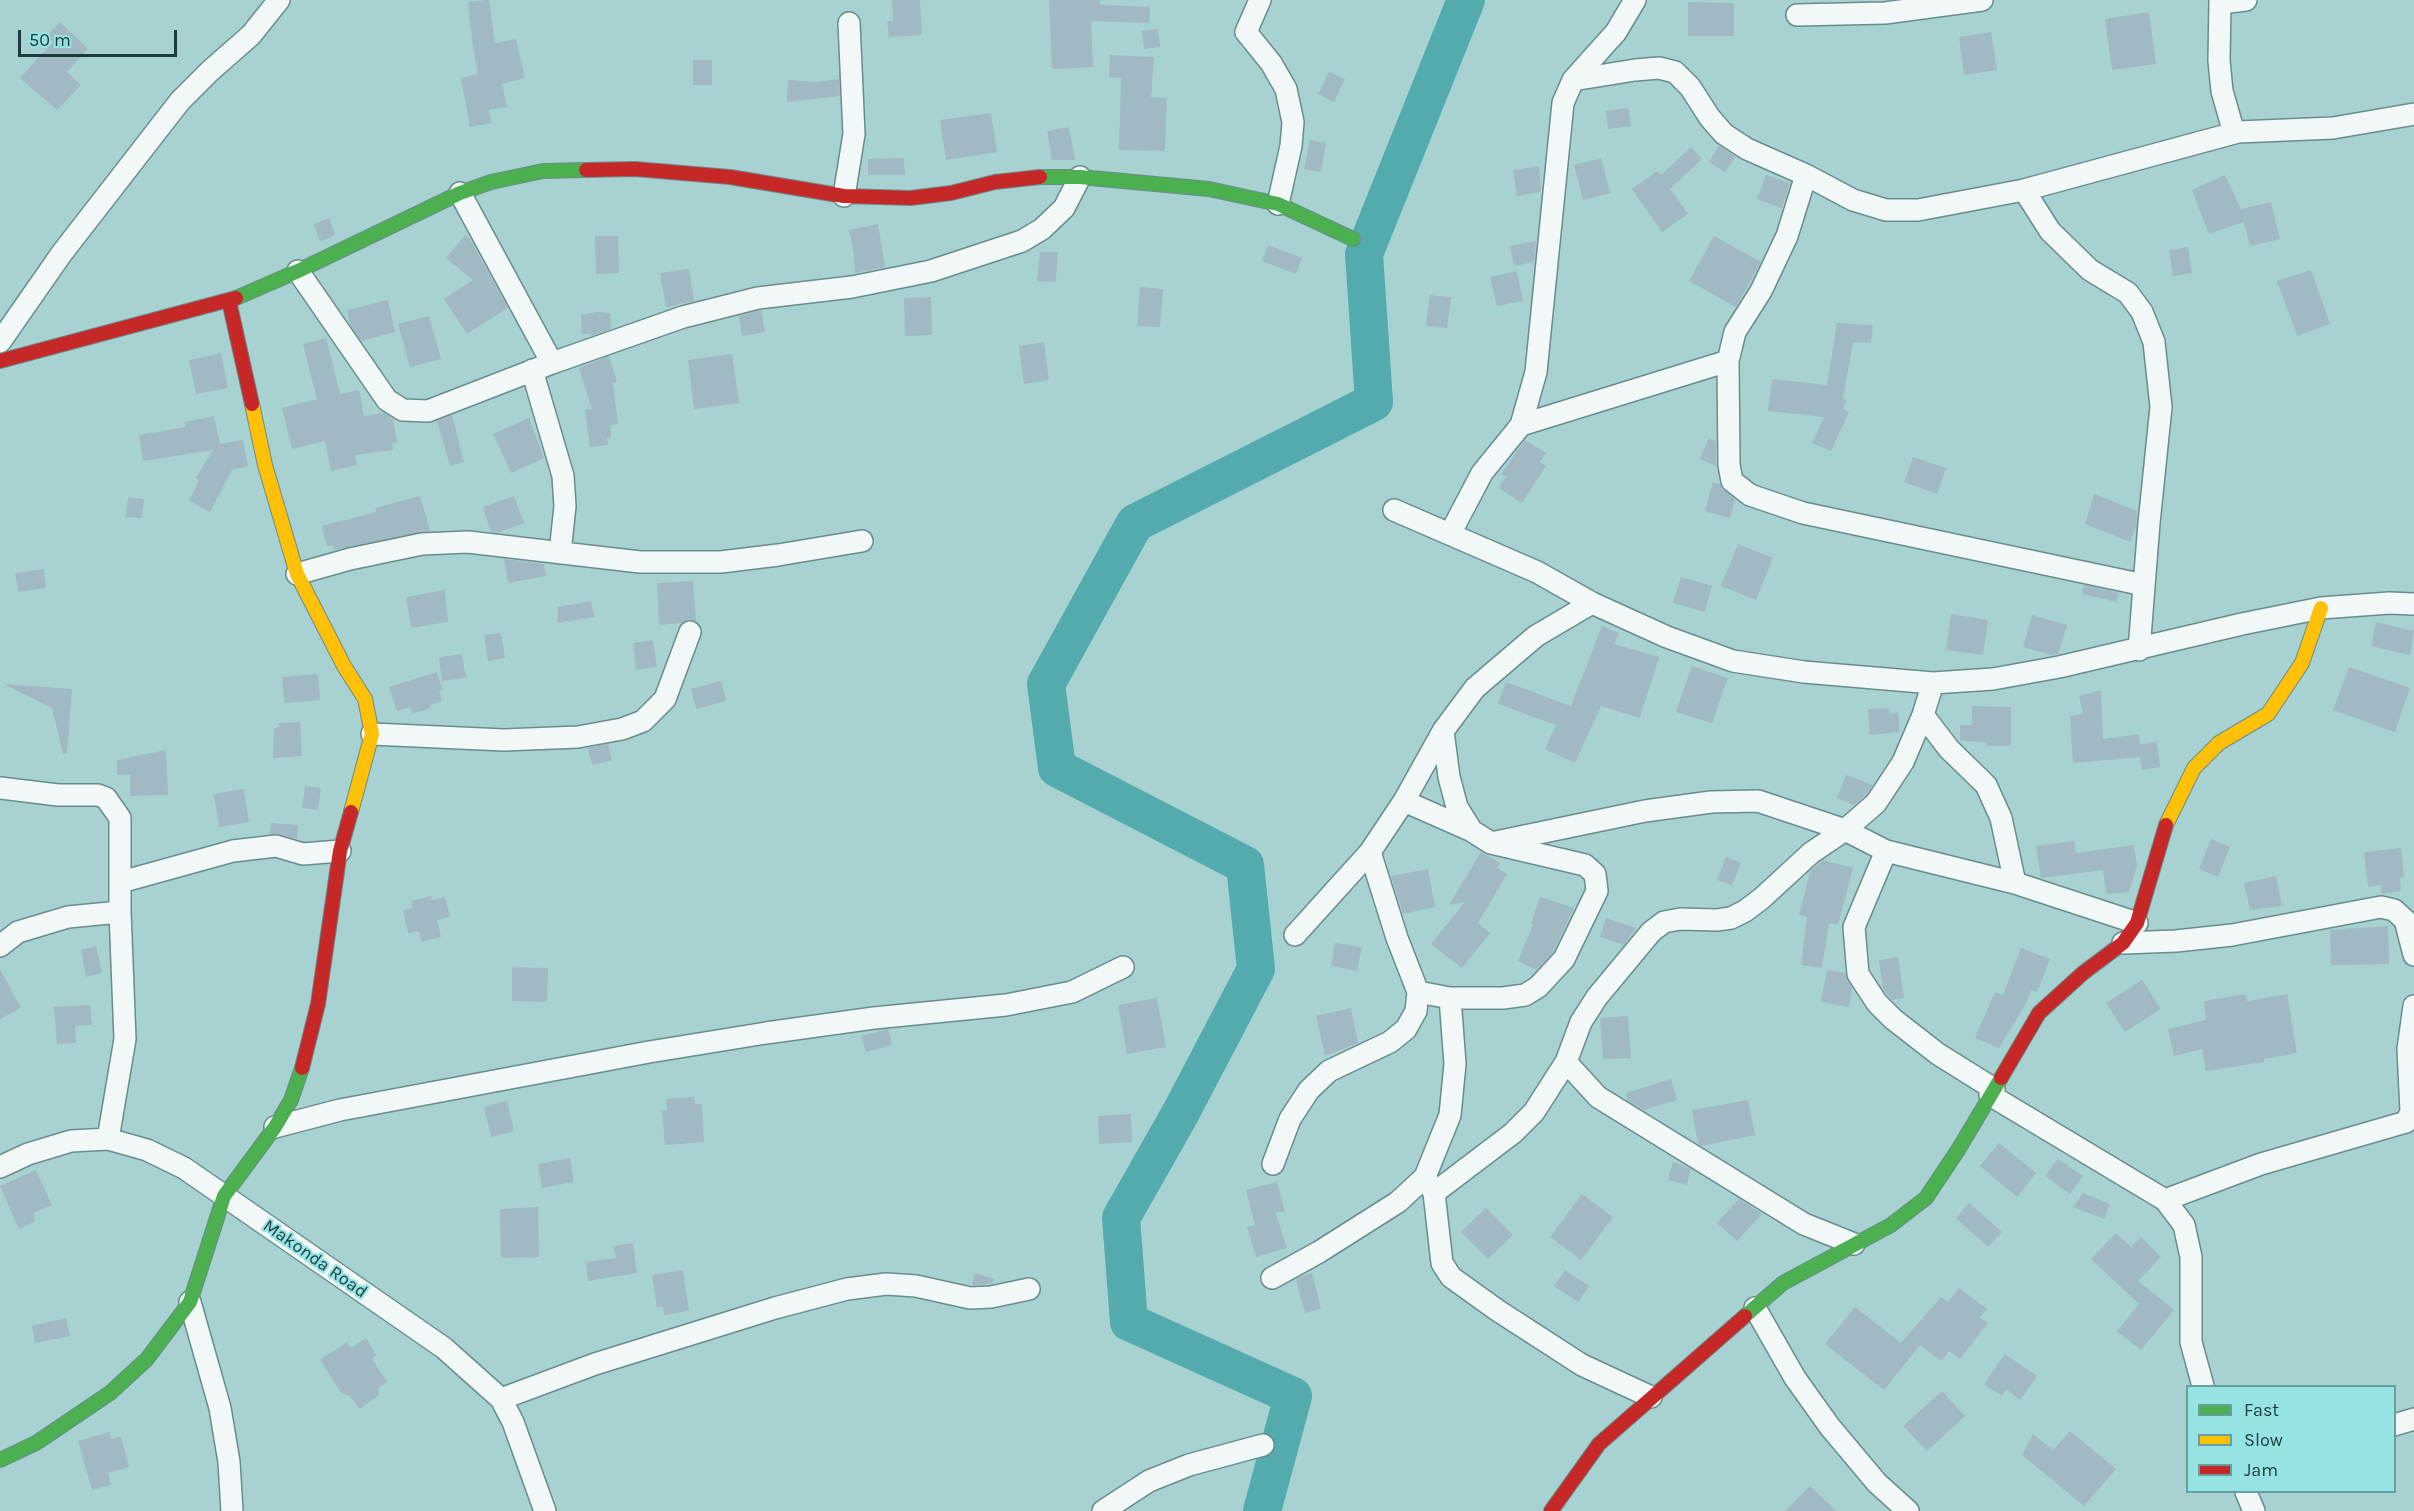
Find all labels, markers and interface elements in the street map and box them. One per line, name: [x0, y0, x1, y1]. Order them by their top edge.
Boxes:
scale bar: [21, 18, 180, 56]
text: 50 m: [29, 29, 71, 51]
street label: Makonda Road: [259, 1215, 371, 1303]
legend: [2186, 1385, 2396, 1493]
text: Fast: [2244, 1399, 2279, 1421]
text: Slow: [2244, 1429, 2283, 1451]
text: Jam: [2244, 1459, 2278, 1481]

